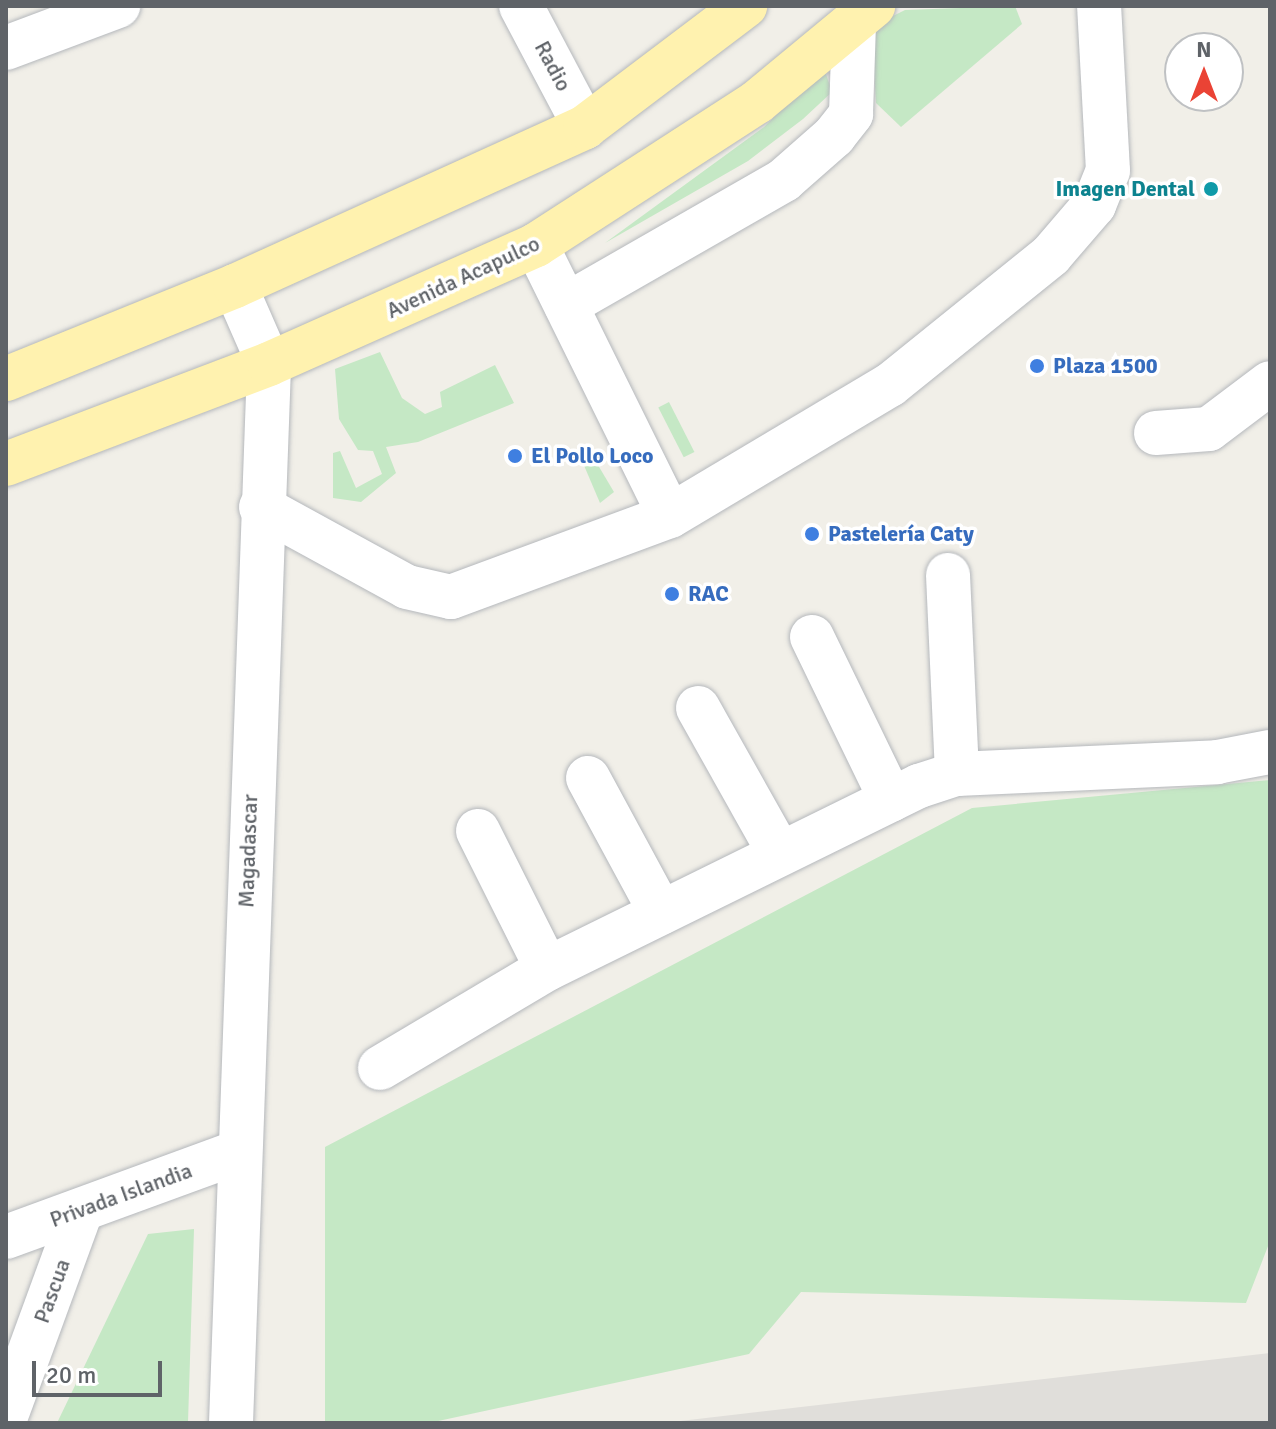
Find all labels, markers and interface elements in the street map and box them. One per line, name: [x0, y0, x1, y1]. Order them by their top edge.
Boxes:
north arrow: [1164, 32, 1244, 112]
street label: Radio: [529, 36, 577, 96]
text: N: [1196, 36, 1212, 63]
place label: Imagen Dental: [1055, 176, 1195, 202]
marker: Imagen Dental: [1202, 180, 1220, 198]
street label: Avenida Acapulco: [382, 230, 544, 324]
place label: Plaza 1500: [1053, 353, 1158, 379]
marker: Plaza 1500: [1028, 357, 1046, 375]
place label: El Pollo Loco: [531, 443, 653, 469]
marker: El Pollo Loco: [506, 447, 524, 465]
place label: Pastelería Caty: [828, 521, 974, 547]
marker: Pastelería Caty: [803, 525, 821, 543]
place label: RAC: [688, 581, 729, 607]
marker: RAC: [663, 585, 681, 603]
street label: Magadascar: [233, 794, 263, 908]
street label: Privada Islandia: [46, 1157, 196, 1233]
street label: Pascua: [28, 1255, 76, 1327]
scale bar: [36, 1345, 166, 1395]
text: 20 m: [46, 1360, 96, 1390]

